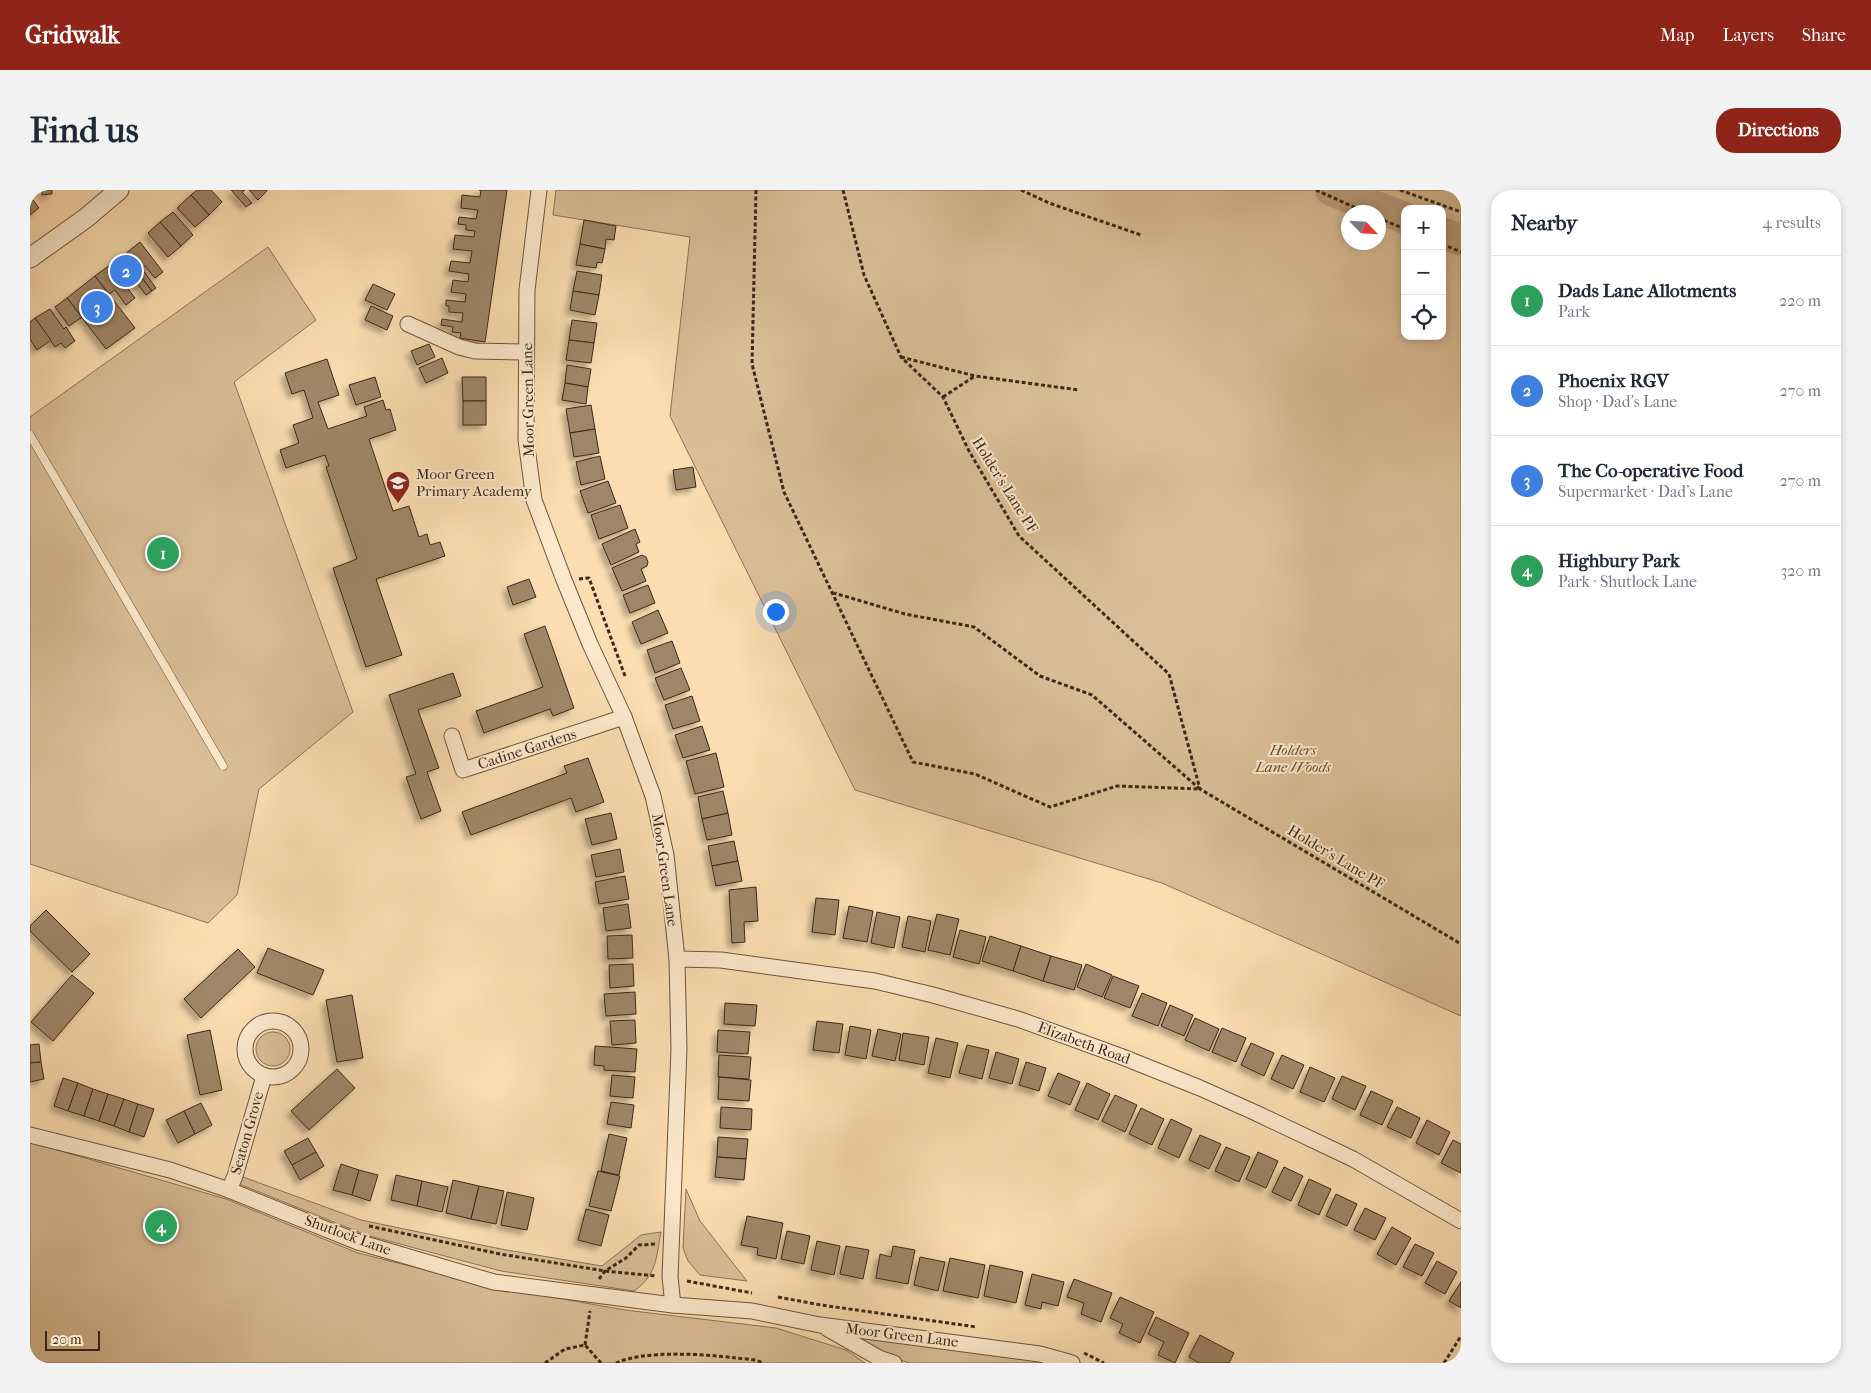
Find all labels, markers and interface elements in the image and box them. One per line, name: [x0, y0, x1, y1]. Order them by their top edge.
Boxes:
text: Gridwalk: [25, 21, 120, 49]
text: Map: [1660, 25, 1694, 46]
text: Layers: [1722, 25, 1774, 46]
text: Share: [1802, 25, 1846, 46]
button: Directions: [1716, 108, 1841, 153]
text: Find us: [30, 110, 139, 151]
north arrow: [1341, 205, 1386, 250]
map controls: [1401, 205, 1446, 340]
button: +: [1401, 205, 1446, 250]
text: Nearby: [1511, 211, 1577, 235]
text: 4 results: [1763, 213, 1821, 232]
button: −: [1401, 250, 1446, 295]
pin: 2: [110, 252, 142, 290]
text: Dads Lane Allotments: [1558, 280, 1736, 302]
pin: 3: [81, 288, 113, 326]
text: 1: [1524, 291, 1530, 310]
text: 220 m: [1779, 291, 1821, 310]
button: locate: [1401, 295, 1446, 340]
text: Park: [1558, 302, 1590, 321]
street label: Moor Green Lane: [518, 342, 538, 457]
text: Phoenix RGV: [1558, 370, 1669, 392]
text: 2: [1523, 381, 1531, 400]
text: 270 m: [1780, 381, 1821, 400]
text: Shop · Dad's Lane: [1558, 392, 1677, 411]
street label: Holder's Lane PF: [968, 434, 1042, 536]
text: The Co-operative Food: [1558, 460, 1743, 482]
place label: Moor Green Primary Academy: [416, 465, 533, 500]
school or university icon: Moor Green Primary Academy: [385, 470, 411, 504]
text: 3: [1524, 471, 1530, 490]
text: 270 m: [1780, 471, 1821, 490]
text: Supermarket · Dad's Lane: [1558, 482, 1733, 501]
pin: 1: [147, 534, 179, 572]
text: Highbury Park: [1558, 550, 1680, 572]
text: 4: [1522, 561, 1532, 580]
text: 320 m: [1781, 561, 1821, 580]
text: Park · Shutlock Lane: [1558, 572, 1697, 591]
your location: [763, 599, 789, 625]
street label: Cadine Gardens: [475, 724, 579, 773]
park label: Holders Lane Woods: [1254, 741, 1331, 776]
street label: Moor Green Lane: [648, 812, 682, 928]
street label: Holder's Lane PF: [1284, 821, 1388, 893]
street label: Elizabeth Road: [1035, 1018, 1133, 1068]
street label: Seaton Grove: [227, 1089, 268, 1177]
pin: 4: [145, 1207, 177, 1245]
street label: Shutlock Lane: [302, 1211, 394, 1259]
street label: Moor Green Lane: [844, 1319, 960, 1351]
scale bar: [45, 1328, 100, 1351]
text: 20 m: [52, 1331, 82, 1348]

